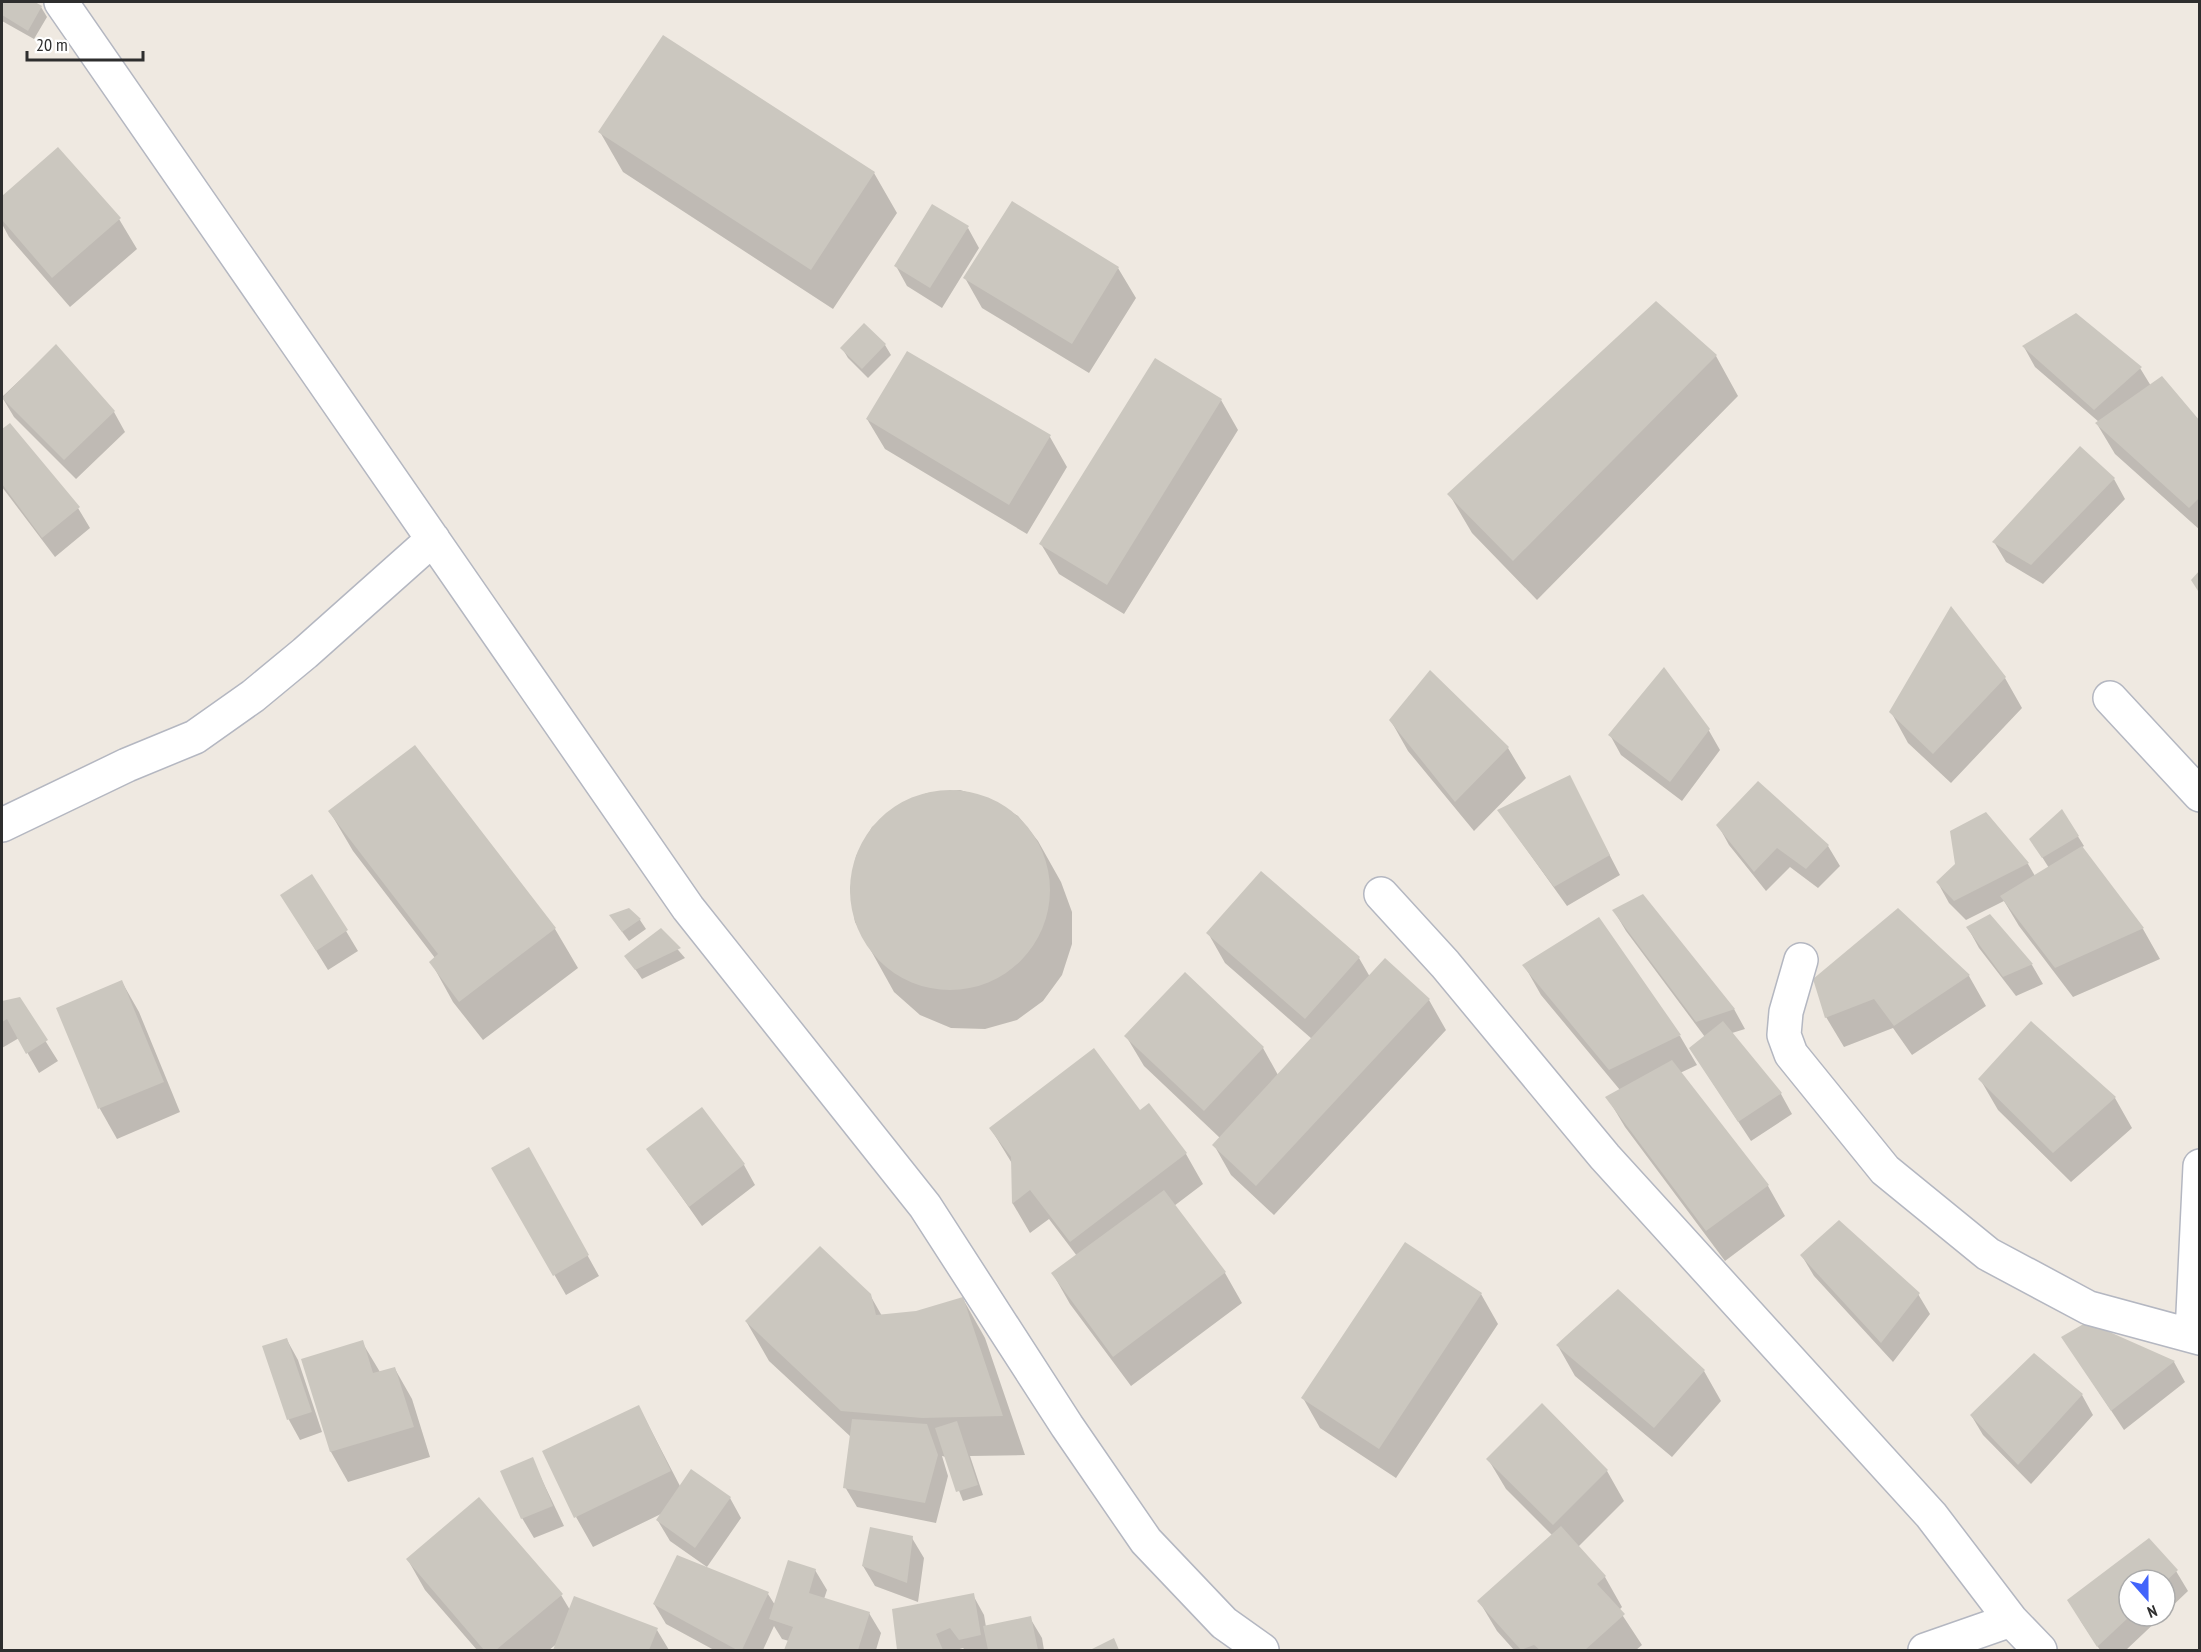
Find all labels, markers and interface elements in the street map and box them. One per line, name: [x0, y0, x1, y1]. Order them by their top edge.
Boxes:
scale bar: [27, 24, 142, 62]
text: 20 m: [36, 33, 68, 56]
north arrow: [2117, 1568, 2177, 1628]
text: N: [2145, 1601, 2160, 1623]

